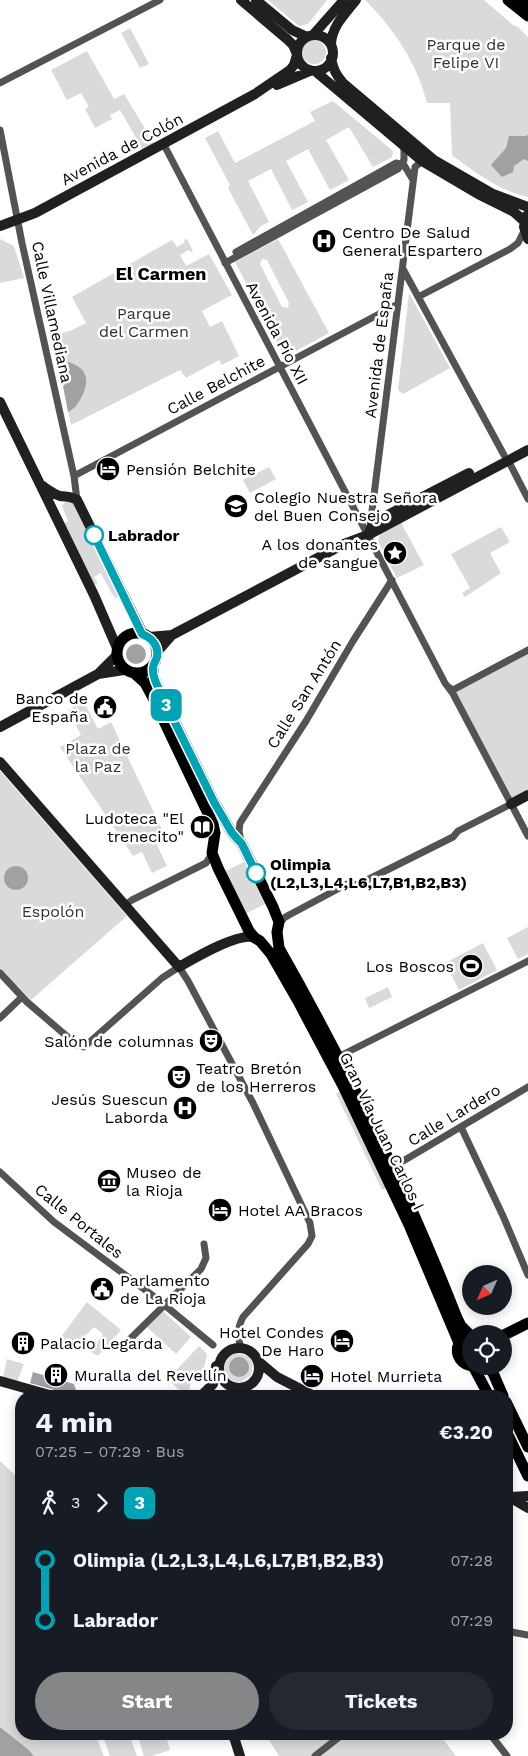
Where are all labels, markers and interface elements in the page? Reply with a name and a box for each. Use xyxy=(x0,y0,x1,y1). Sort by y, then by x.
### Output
park label: Parque de Felipe VI xyxy=(427,35,505,72)
street label: Avenida de Colón xyxy=(58,109,186,189)
place label: Centro De Salud General Espartero xyxy=(342,223,483,260)
hospital icon: Centro De Salud General Espartero xyxy=(311,228,337,254)
street label: Calle Villamediana xyxy=(28,239,76,385)
district label: El Carmen xyxy=(115,263,207,284)
street label: Avenida de España xyxy=(361,271,397,419)
street label: Avenida Pío XII xyxy=(242,278,312,388)
park label: Parque del Carmen xyxy=(99,304,189,341)
street label: Calle Belchite xyxy=(164,351,268,419)
hotel icon: Pensión Belchite xyxy=(95,456,121,482)
place label: Pensión Belchite xyxy=(126,460,256,479)
place label: Colegio Nuestra Señora del Buen Consejo xyxy=(254,488,437,525)
school or university icon: Colegio Nuestra Señora del Buen Consejo xyxy=(223,493,249,519)
marker: Labrador xyxy=(84,525,104,545)
place label: Labrador xyxy=(108,526,180,545)
place label: A los donantes de sangue xyxy=(261,535,378,572)
place icon: A los donantes de sangue xyxy=(382,540,408,566)
street label: Calle San Antón xyxy=(263,636,345,752)
place label: Banco de España xyxy=(15,689,88,726)
line badge: 3 xyxy=(150,689,182,721)
public building icon: Banco de España xyxy=(92,694,118,720)
text: 3 xyxy=(161,694,171,715)
park label: Plaza de la Paz xyxy=(65,739,131,776)
place label: Ludoteca "El trenecito" xyxy=(85,809,184,846)
library icon: Ludoteca "El trenecito" xyxy=(189,814,215,840)
place label: Olimpia (L2,L3,L4,L6,L7,B1,B2,B3) xyxy=(270,855,467,892)
marker: Olimpia (L2,L3,L4,L6,L7,B1,B2,B3) xyxy=(246,863,266,883)
park label: Espolón xyxy=(22,902,84,921)
sports icon: Los Boscos xyxy=(458,953,484,979)
place label: Los Boscos xyxy=(366,957,454,976)
theatre icon: Salón de columnas xyxy=(198,1028,224,1054)
place label: Salón de columnas xyxy=(44,1032,194,1051)
street label: Gran Vía Juan Carlos I xyxy=(336,1049,428,1213)
place label: Teatro Bretón de los Herreros xyxy=(196,1059,316,1096)
theatre icon: Teatro Bretón de los Herreros xyxy=(166,1064,192,1090)
street label: Calle Lardero xyxy=(404,1080,504,1150)
place label: Jesús Suescun Laborda xyxy=(51,1090,168,1127)
hospital icon: Jesús Suescun Laborda xyxy=(172,1095,198,1121)
place label: Museo de la Rioja xyxy=(126,1163,201,1200)
museum icon: Museo de la Rioja xyxy=(96,1168,122,1194)
street label: Calle Portales xyxy=(31,1180,127,1262)
hotel icon: Hotel AA Bracos xyxy=(207,1197,233,1223)
place label: Hotel AA Bracos xyxy=(238,1201,363,1220)
north arrow xyxy=(462,1265,512,1315)
map controls xyxy=(462,1265,512,1375)
place label: Parlamento de La Rioja xyxy=(120,1271,210,1308)
public building icon: Parlamento de La Rioja xyxy=(89,1276,115,1302)
place label: Hotel Condes De Haro xyxy=(219,1323,324,1360)
button: locate xyxy=(462,1325,512,1375)
hotel icon: Hotel Condes De Haro xyxy=(329,1328,355,1354)
building icon: Palacio Legarda xyxy=(10,1330,36,1356)
place label: Palacio Legarda xyxy=(40,1334,163,1353)
building icon: Muralla del Revellín xyxy=(43,1362,69,1388)
hotel icon: Hotel Murrieta xyxy=(299,1363,325,1389)
place label: Muralla del Revellín xyxy=(74,1366,227,1385)
place label: Hotel Murrieta xyxy=(330,1367,442,1386)
text: 4 min xyxy=(35,1406,113,1439)
text: €3.20 xyxy=(439,1421,493,1444)
text: 07:25 – 07:29 · Bus xyxy=(35,1442,184,1461)
icon: walk xyxy=(35,1489,63,1517)
icon: forward xyxy=(88,1489,116,1517)
text: 3 xyxy=(134,1492,145,1513)
text: 3 xyxy=(71,1493,80,1512)
text: Olimpia (L2,L3,L4,L6,L7,B1,B2,B3) xyxy=(73,1549,384,1572)
text: 07:28 xyxy=(450,1551,493,1570)
text: Labrador xyxy=(73,1609,158,1632)
text: 07:29 xyxy=(450,1611,493,1630)
button: Start xyxy=(35,1672,259,1730)
button: Tickets xyxy=(269,1672,493,1730)

